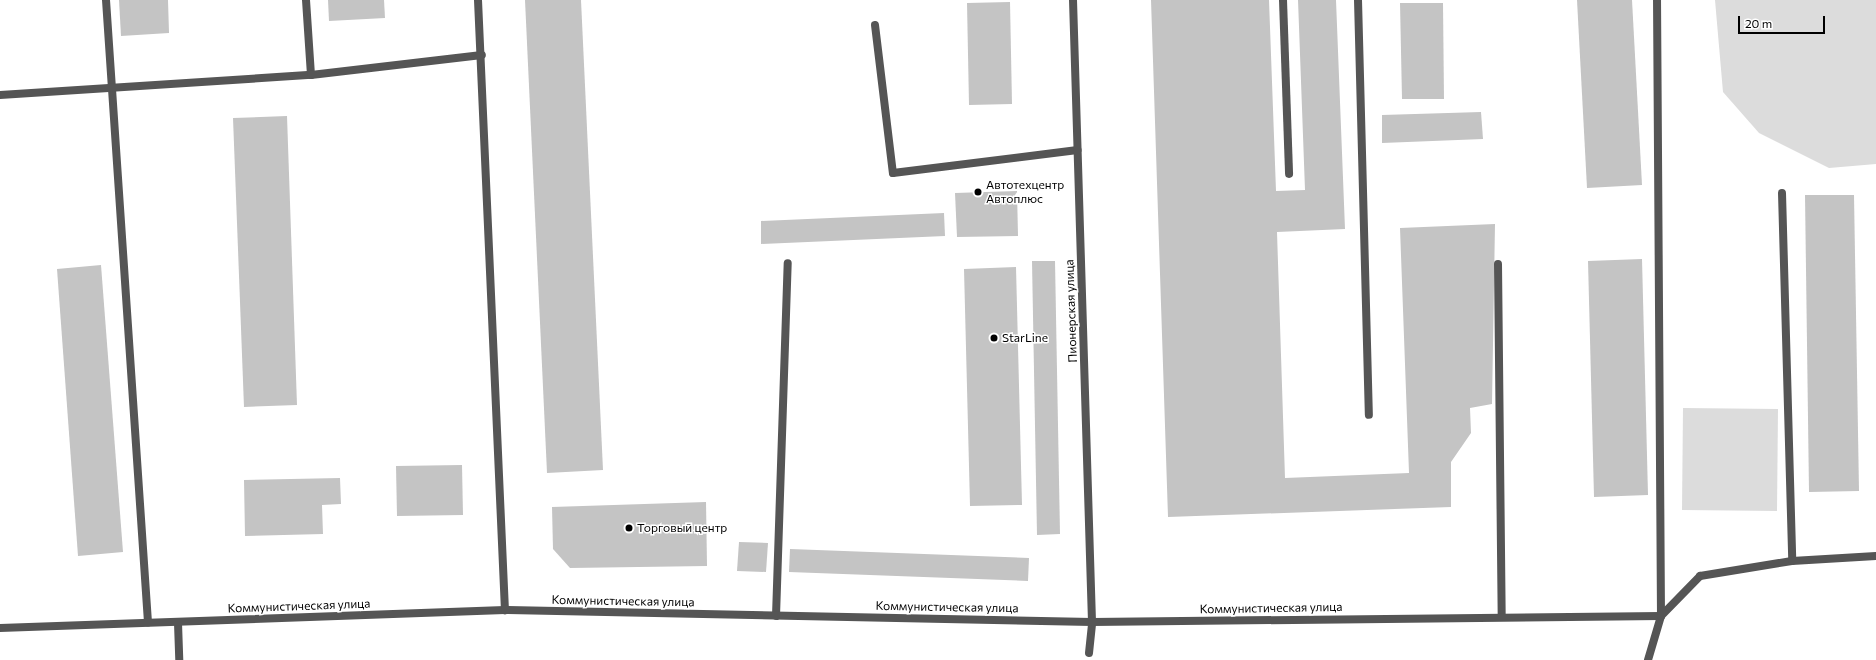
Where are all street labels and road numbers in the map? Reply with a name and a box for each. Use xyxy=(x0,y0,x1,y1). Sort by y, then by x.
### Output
street label: Пионерская улица xyxy=(1062,259,1080,363)
street label: Коммунистическая улица xyxy=(551,593,695,609)
street label: Коммунистическая улица xyxy=(227,596,371,616)
street label: Коммунистическая улица xyxy=(875,599,1019,615)
street label: Коммунистическая улица xyxy=(1199,600,1343,616)

